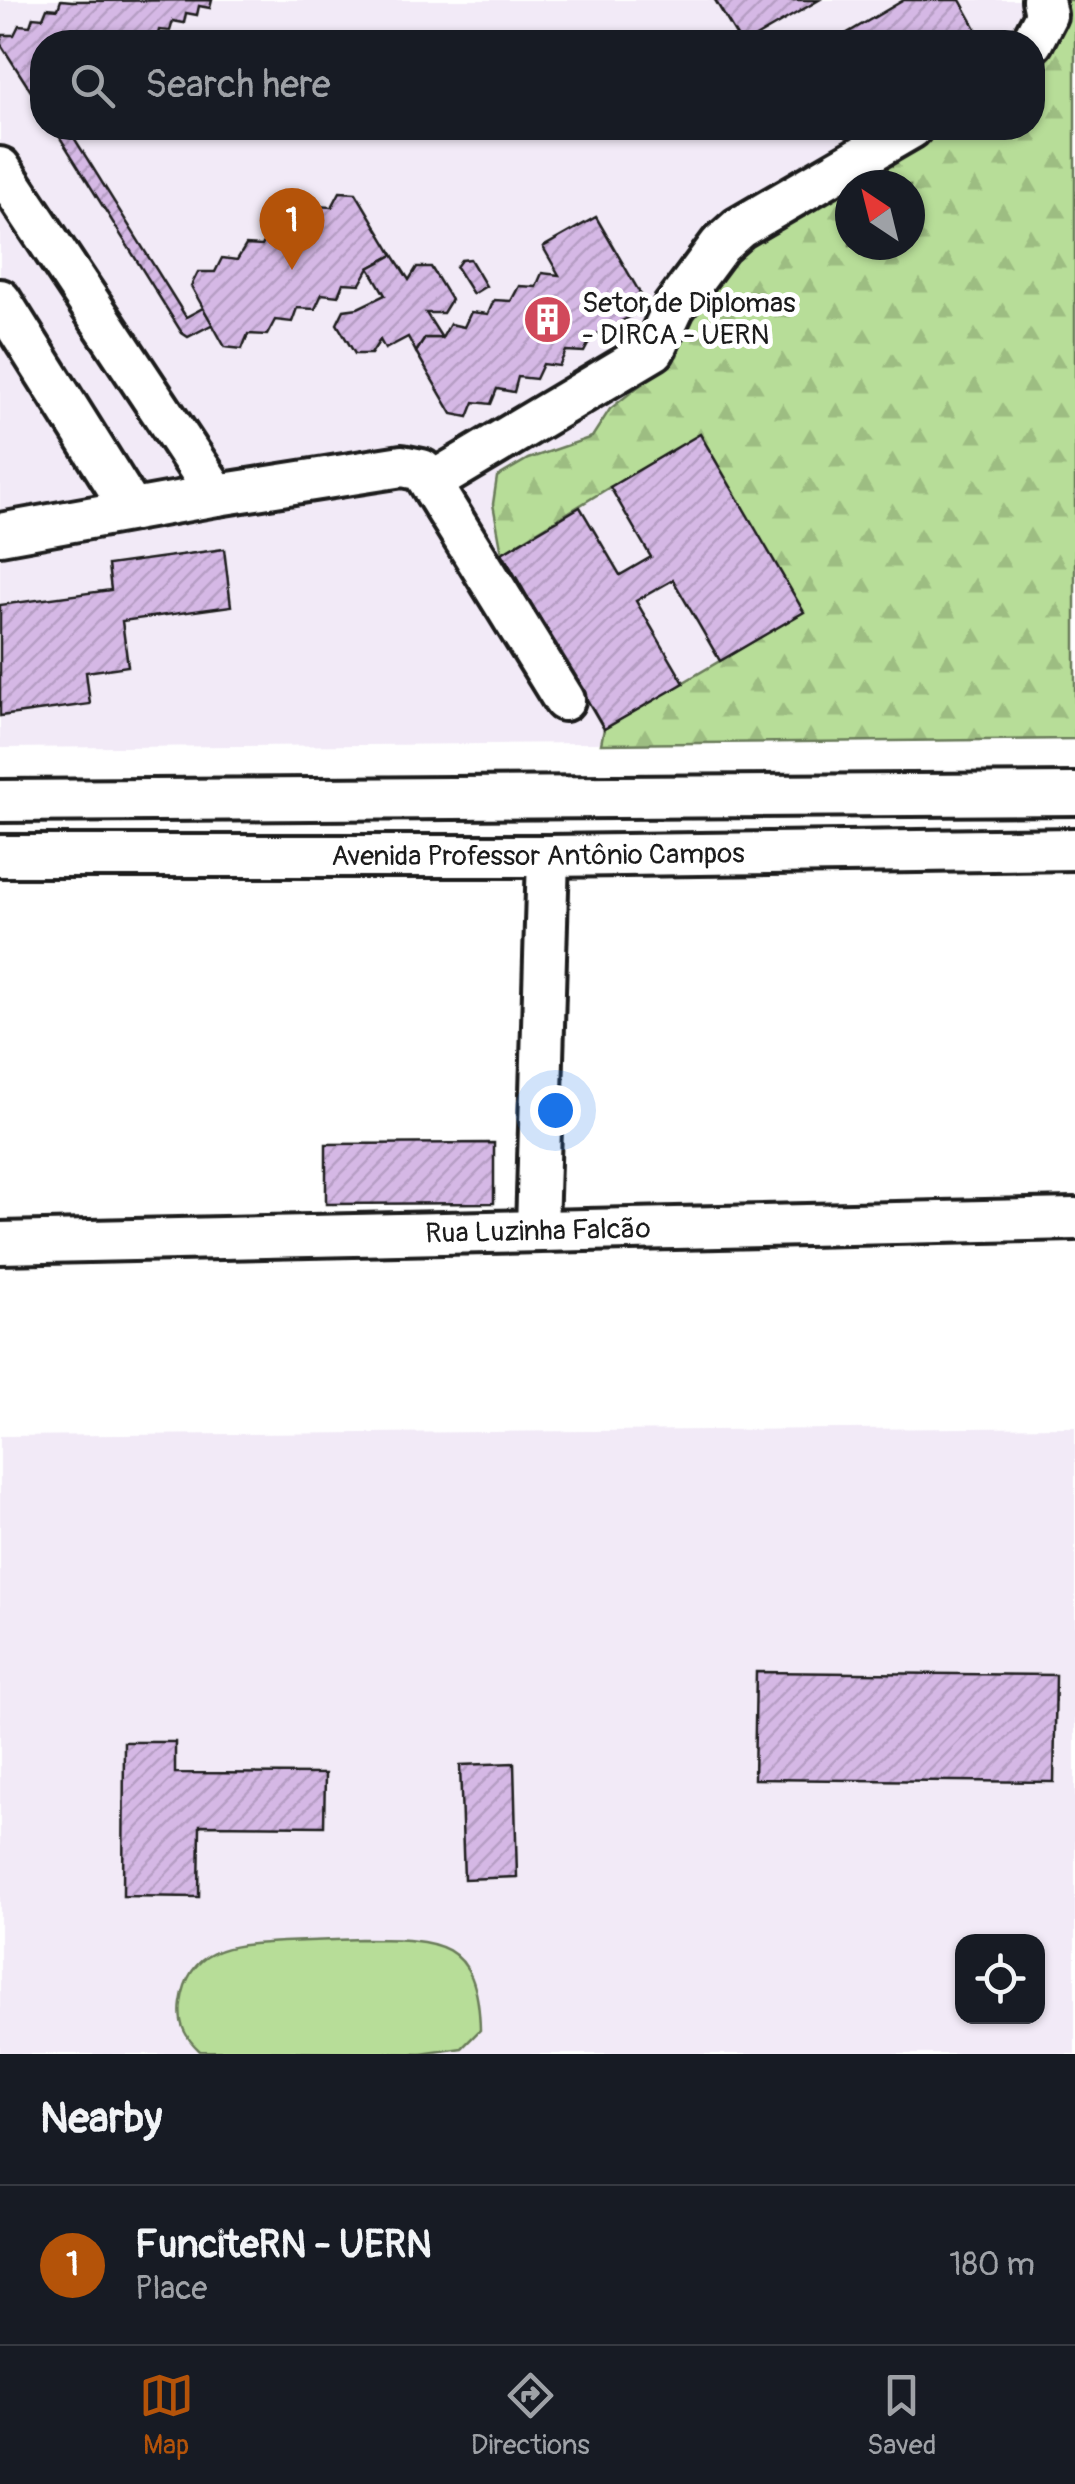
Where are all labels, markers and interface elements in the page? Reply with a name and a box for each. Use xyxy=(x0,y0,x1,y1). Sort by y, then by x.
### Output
search box xyxy=(30,30,1045,140)
icon: search xyxy=(65,58,120,113)
text: Search here xyxy=(145,61,331,109)
north arrow xyxy=(835,170,925,260)
pin: 1 xyxy=(260,188,324,270)
place label: Setor de Diplomas - DIRCA - UERN xyxy=(582,286,796,353)
building icon: Setor de Diplomas - DIRCA - UERN xyxy=(521,293,573,345)
street label: Avenida Professor Antônio Campos xyxy=(331,836,745,874)
your location xyxy=(530,1085,581,1136)
street label: Rua Luzinha Falcão xyxy=(425,1211,651,1251)
map controls xyxy=(955,1934,1045,2024)
button: locate xyxy=(955,1934,1045,2024)
text: Nearby xyxy=(40,2093,162,2145)
text: FunciteRN - UERN xyxy=(135,2221,432,2269)
text: 1 xyxy=(66,2245,79,2285)
text: 180 m xyxy=(949,2245,1035,2285)
text: Place xyxy=(135,2269,207,2309)
tab: Map xyxy=(139,2368,194,2463)
tab: Directions xyxy=(471,2368,590,2463)
tab: Saved xyxy=(867,2368,936,2463)

